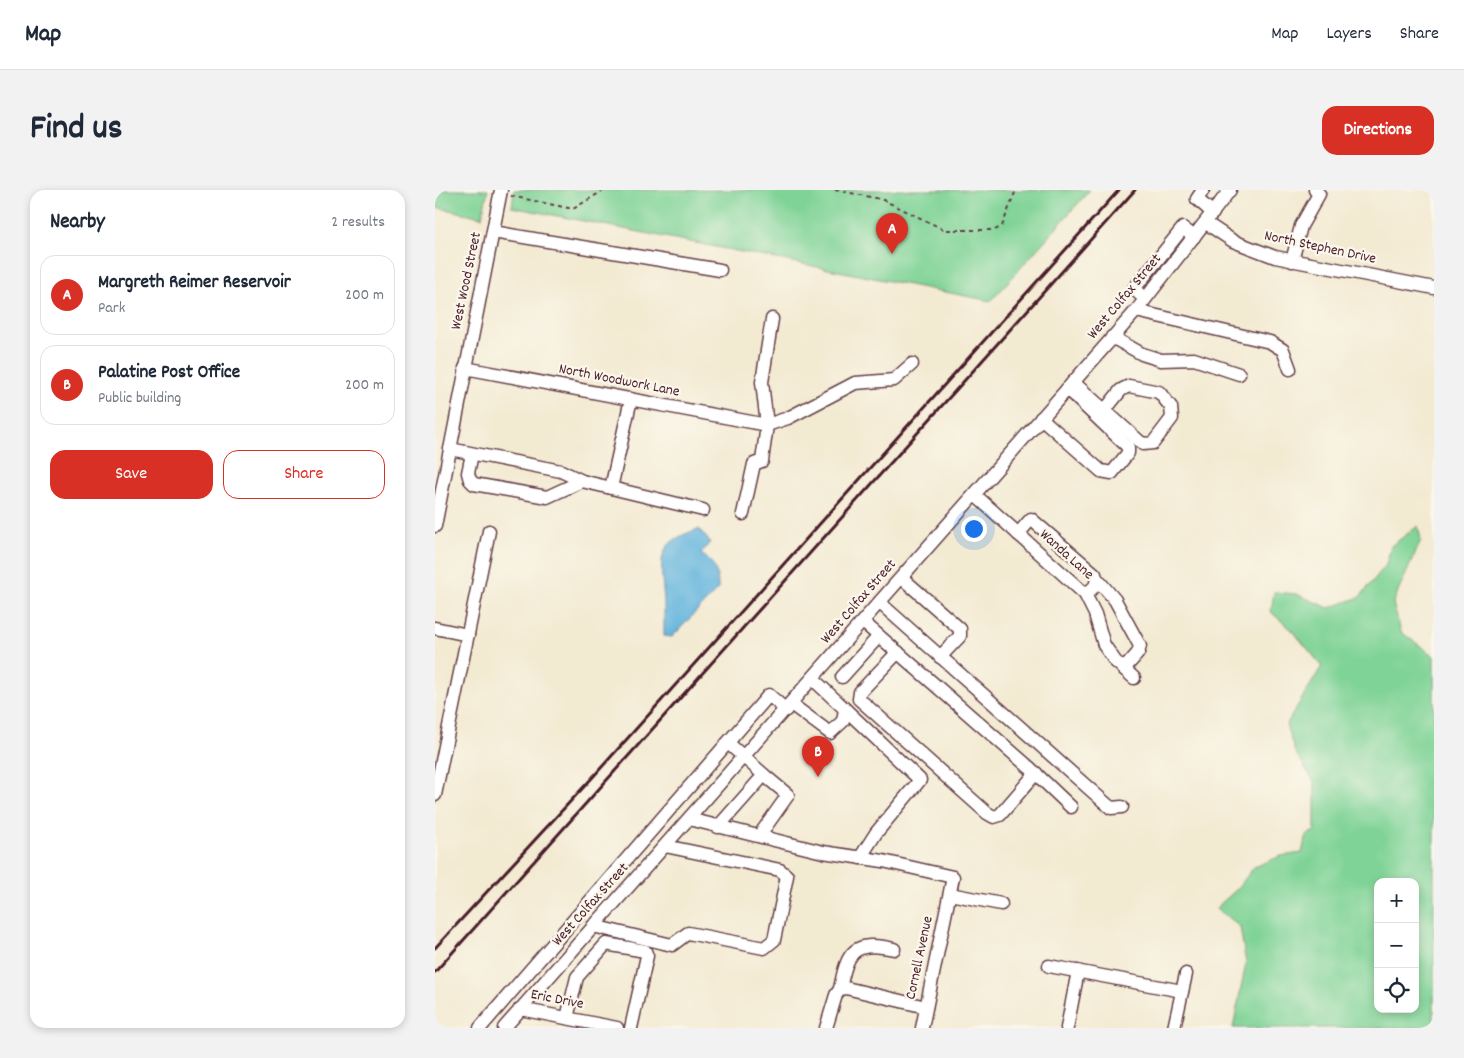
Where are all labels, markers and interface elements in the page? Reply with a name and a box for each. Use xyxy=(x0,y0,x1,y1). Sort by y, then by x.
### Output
text: Map xyxy=(25,18,61,52)
text: Map xyxy=(1271,22,1298,47)
text: Layers xyxy=(1326,22,1372,47)
text: Share xyxy=(1400,22,1439,47)
text: Find us xyxy=(30,105,122,155)
button: Directions xyxy=(1322,106,1434,155)
text: Nearby xyxy=(50,208,105,238)
text: 2 results xyxy=(331,211,385,234)
pin: A xyxy=(876,213,908,254)
street label: North Stephen Drive xyxy=(1262,225,1378,271)
street label: West Wood Street xyxy=(446,230,488,332)
street label: West Colfax Street xyxy=(1083,249,1168,345)
text: Margreth Reimer Reservoir xyxy=(98,270,291,297)
text: A xyxy=(63,284,71,307)
text: 200 m xyxy=(345,284,384,307)
text: Park xyxy=(98,297,125,320)
street label: North Woodwork Lane xyxy=(557,358,682,404)
text: Palatine Post Office xyxy=(98,360,240,387)
text: B xyxy=(63,374,71,397)
text: 200 m xyxy=(345,374,384,397)
text: Public building xyxy=(98,387,181,410)
button: Save xyxy=(50,450,213,499)
button: Share xyxy=(223,450,385,499)
your location xyxy=(961,516,987,542)
street label: Wanda Lane xyxy=(1034,524,1098,586)
street label: West Colfax Street xyxy=(816,554,902,649)
pin: B xyxy=(802,736,834,777)
street label: West Colfax Street xyxy=(547,858,635,952)
map controls xyxy=(1374,878,1419,1013)
button: + xyxy=(1374,878,1419,923)
street label: Cornell Avenue xyxy=(900,914,940,1002)
button: − xyxy=(1374,923,1419,968)
button: locate xyxy=(1374,968,1419,1013)
street label: Eric Drive xyxy=(529,984,586,1016)

